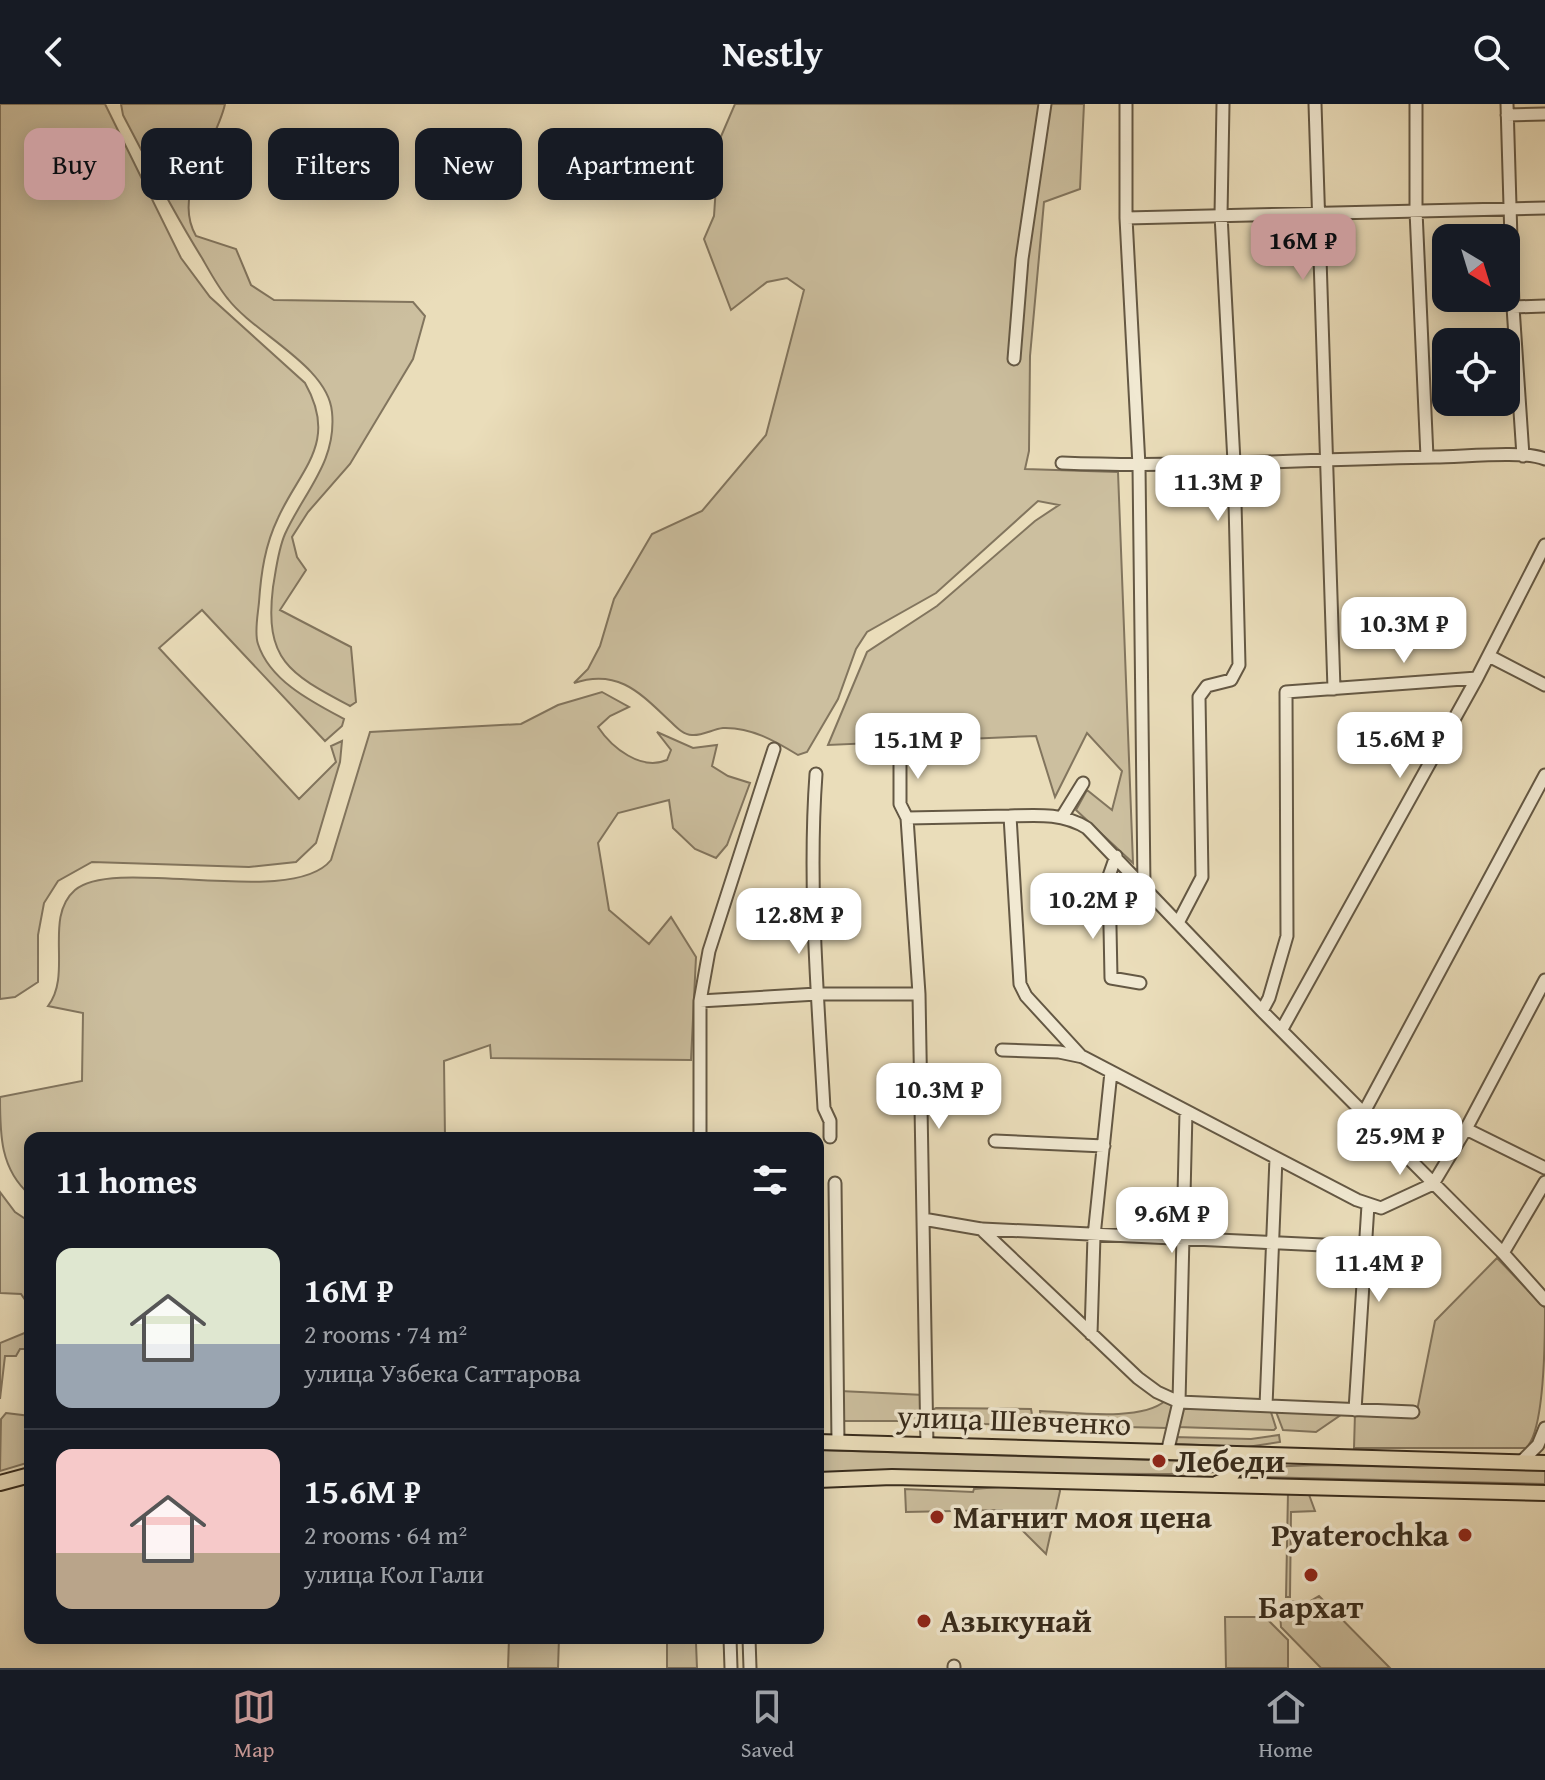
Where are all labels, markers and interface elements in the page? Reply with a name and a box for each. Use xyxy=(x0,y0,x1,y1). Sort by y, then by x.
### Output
text: Nestly xyxy=(722,26,823,79)
icon: back xyxy=(32,30,76,74)
icon: search xyxy=(1469,30,1513,74)
chip: Buy xyxy=(24,128,125,200)
chip: Rent xyxy=(141,128,252,200)
chip: Filters xyxy=(268,128,399,200)
chip: New xyxy=(415,128,522,200)
chip: Apartment xyxy=(538,128,723,200)
pin: 16M ₽ xyxy=(1247,214,1359,282)
text: 16M ₽ xyxy=(1269,220,1337,259)
north arrow xyxy=(1432,224,1520,312)
map controls xyxy=(1432,224,1520,416)
button: locate xyxy=(1432,328,1520,416)
pin: 11.3M ₽ xyxy=(1144,455,1292,523)
text: 11.3M ₽ xyxy=(1173,461,1263,500)
pin: 10.3M ₽ xyxy=(1330,597,1478,665)
text: 10.3M ₽ xyxy=(1359,603,1449,642)
pin: 15.6M ₽ xyxy=(1326,712,1474,780)
pin: 15.1M ₽ xyxy=(844,713,992,781)
text: 15.6M ₽ xyxy=(1355,718,1445,757)
text: 15.1M ₽ xyxy=(873,719,963,758)
pin: 10.2M ₽ xyxy=(1019,873,1167,941)
text: 10.2M ₽ xyxy=(1048,879,1138,918)
pin: 12.8M ₽ xyxy=(725,888,873,956)
text: 12.8M ₽ xyxy=(754,894,844,933)
pin: 10.3M ₽ xyxy=(865,1063,1013,1131)
text: 10.3M ₽ xyxy=(894,1069,984,1108)
pin: 25.9M ₽ xyxy=(1326,1109,1474,1177)
text: 25.9M ₽ xyxy=(1355,1115,1445,1154)
text: 11 homes xyxy=(56,1156,197,1205)
icon: filters xyxy=(748,1158,792,1202)
pin: 9.6M ₽ xyxy=(1107,1187,1237,1255)
text: 9.6M ₽ xyxy=(1134,1193,1210,1232)
pin: 11.4M ₽ xyxy=(1305,1236,1453,1304)
text: 11.4M ₽ xyxy=(1334,1242,1424,1281)
text: 16M ₽ xyxy=(304,1265,394,1314)
icon: home xyxy=(120,1280,216,1376)
text: 2 rooms · 74 m² xyxy=(304,1314,467,1353)
text: улица Узбека Саттарова xyxy=(304,1353,581,1392)
street label: улица Шевченко xyxy=(895,1392,1132,1447)
place label: Лебеди xyxy=(1175,1437,1285,1484)
marker: Лебеди xyxy=(1150,1452,1168,1470)
text: 15.6M ₽ xyxy=(304,1466,421,1515)
icon: home xyxy=(120,1481,216,1577)
place label: Магнит моя цена xyxy=(953,1493,1212,1540)
marker: Магнит моя цена xyxy=(928,1508,946,1526)
place label: Pyaterochka xyxy=(1271,1511,1450,1558)
text: 2 rooms · 64 m² xyxy=(304,1515,467,1554)
marker: Pyaterochka xyxy=(1456,1526,1474,1544)
text: улица Кол Гали xyxy=(304,1554,484,1593)
marker: Бархат xyxy=(1302,1566,1320,1584)
place label: Бархат xyxy=(1259,1583,1364,1630)
place label: Азыкунай xyxy=(940,1597,1092,1644)
marker: Азыкунай xyxy=(915,1612,933,1630)
tab: Map xyxy=(232,1685,276,1765)
tab: Saved xyxy=(741,1685,794,1765)
tab: Home xyxy=(1259,1685,1313,1765)

